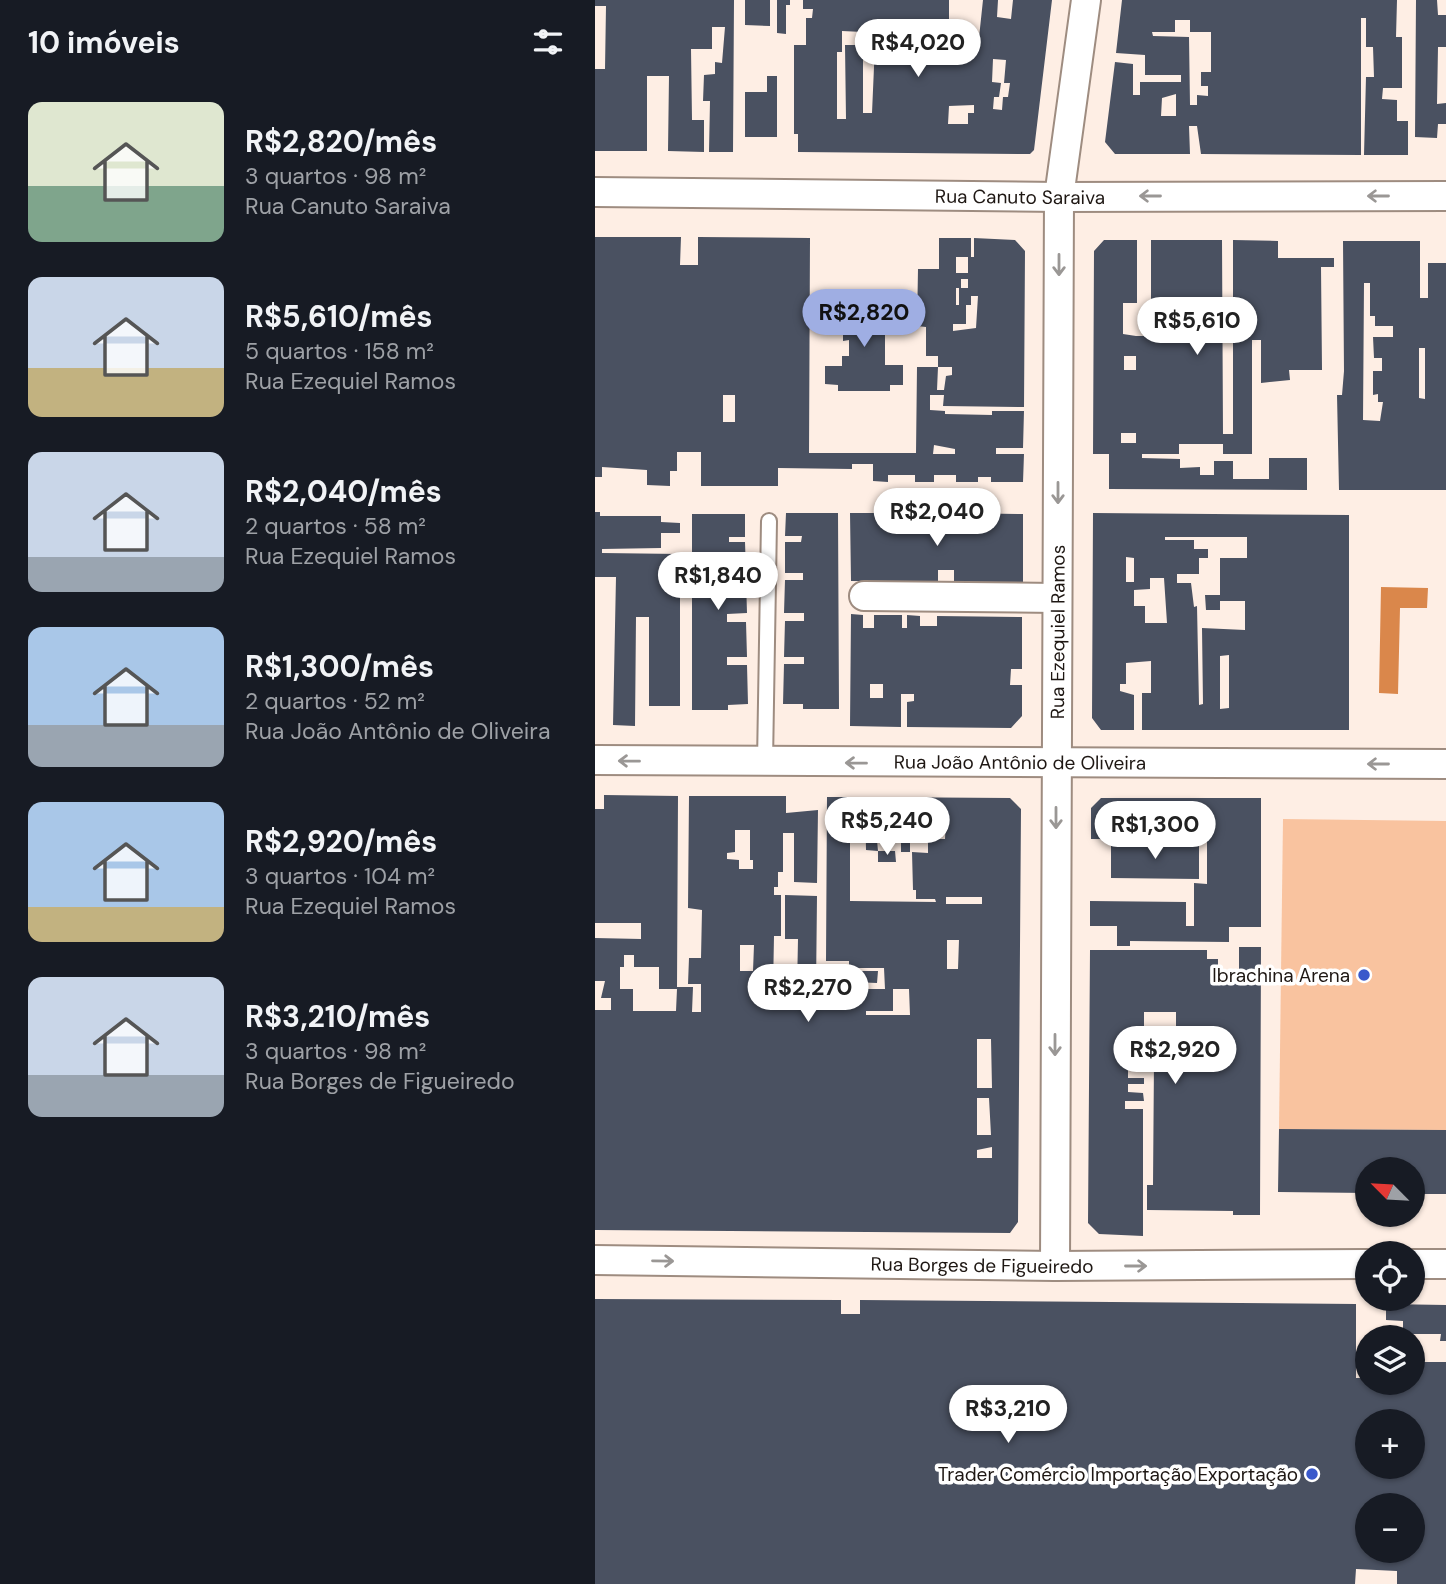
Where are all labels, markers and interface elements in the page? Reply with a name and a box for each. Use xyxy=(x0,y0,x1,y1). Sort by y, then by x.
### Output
pin: R$4,020 xyxy=(853,20,983,79)
text: 10 imóveis xyxy=(28,23,180,62)
icon: filters xyxy=(529,23,567,61)
text: R$4,020 xyxy=(871,27,965,57)
text: R$2,820/mês xyxy=(245,122,437,161)
icon: home xyxy=(84,130,168,214)
text: 3 quartos · 98 m² xyxy=(245,161,426,191)
street label: Rua Canuto Saraiva xyxy=(935,184,1105,210)
one-way arrow xyxy=(1139,189,1162,203)
one-way arrow xyxy=(1367,189,1390,203)
text: Rua Canuto Saraiva xyxy=(245,191,451,221)
one-way arrow xyxy=(1053,253,1066,276)
pin: R$2,820 xyxy=(799,290,929,349)
text: R$5,610/mês xyxy=(245,297,432,336)
text: R$2,820 xyxy=(818,297,910,327)
pin: R$5,610 xyxy=(1132,298,1262,357)
icon: home xyxy=(84,305,168,389)
text: R$5,610 xyxy=(1153,305,1241,335)
text: 5 quartos · 158 m² xyxy=(245,336,434,366)
text: Rua Ezequiel Ramos xyxy=(245,366,456,396)
text: R$2,040/mês xyxy=(245,472,442,511)
icon: home xyxy=(84,480,168,564)
one-way arrow xyxy=(1051,481,1065,504)
pin: R$2,040 xyxy=(872,489,1002,548)
text: R$2,040 xyxy=(890,496,984,526)
text: 2 quartos · 58 m² xyxy=(245,511,426,541)
text: Rua Ezequiel Ramos xyxy=(245,541,456,571)
street label: Rua Ezequiel Ramos xyxy=(1045,545,1071,719)
pin: R$1,840 xyxy=(653,552,783,612)
text: R$1,840 xyxy=(674,560,762,590)
text: R$1,300/mês xyxy=(245,647,434,686)
icon: home xyxy=(84,655,168,739)
text: 2 quartos · 52 m² xyxy=(245,686,425,716)
text: Rua João Antônio de Oliveira xyxy=(245,716,550,746)
street label: Rua João Antônio de Oliveira xyxy=(894,749,1146,776)
one-way arrow xyxy=(618,754,641,768)
one-way arrow xyxy=(845,756,868,770)
one-way arrow xyxy=(1367,757,1390,771)
pin: R$5,240 xyxy=(822,798,952,857)
pin: R$1,300 xyxy=(1090,802,1220,861)
text: R$5,240 xyxy=(841,805,933,835)
one-way arrow xyxy=(1049,806,1063,829)
text: R$1,300 xyxy=(1111,809,1199,839)
text: R$2,920/mês xyxy=(245,822,437,861)
icon: home xyxy=(84,830,168,914)
text: 3 quartos · 104 m² xyxy=(245,861,435,891)
text: Rua Ezequiel Ramos xyxy=(245,891,456,921)
place label: Ibrachina Arena xyxy=(1212,963,1350,988)
pin: R$2,270 xyxy=(743,964,873,1024)
marker: Ibrachina Arena xyxy=(1356,967,1372,983)
text: R$2,270 xyxy=(764,972,852,1002)
text: R$3,210/mês xyxy=(245,997,430,1036)
icon: home xyxy=(84,1005,168,1089)
pin: R$2,920 xyxy=(1110,1026,1240,1086)
one-way arrow xyxy=(1048,1034,1062,1057)
text: R$2,920 xyxy=(1129,1034,1221,1064)
text: 3 quartos · 98 m² xyxy=(245,1036,426,1066)
text: Rua Borges de Figueiredo xyxy=(245,1066,515,1096)
north arrow xyxy=(1355,1157,1425,1227)
map controls xyxy=(1355,1157,1425,1563)
button: locate xyxy=(1355,1241,1425,1311)
street label: Rua Borges de Figueiredo xyxy=(870,1252,1093,1279)
one-way arrow xyxy=(651,1254,674,1268)
one-way arrow xyxy=(1124,1259,1147,1273)
button: layers xyxy=(1355,1325,1425,1395)
pin: R$3,210 xyxy=(943,1386,1073,1445)
text: R$3,210 xyxy=(965,1393,1051,1423)
button: + xyxy=(1355,1409,1425,1479)
place label: Trader Comércio Importação Exportação xyxy=(938,1462,1298,1487)
marker: Trader Comércio Importação Exportação xyxy=(1304,1466,1320,1482)
button: − xyxy=(1355,1493,1425,1563)

